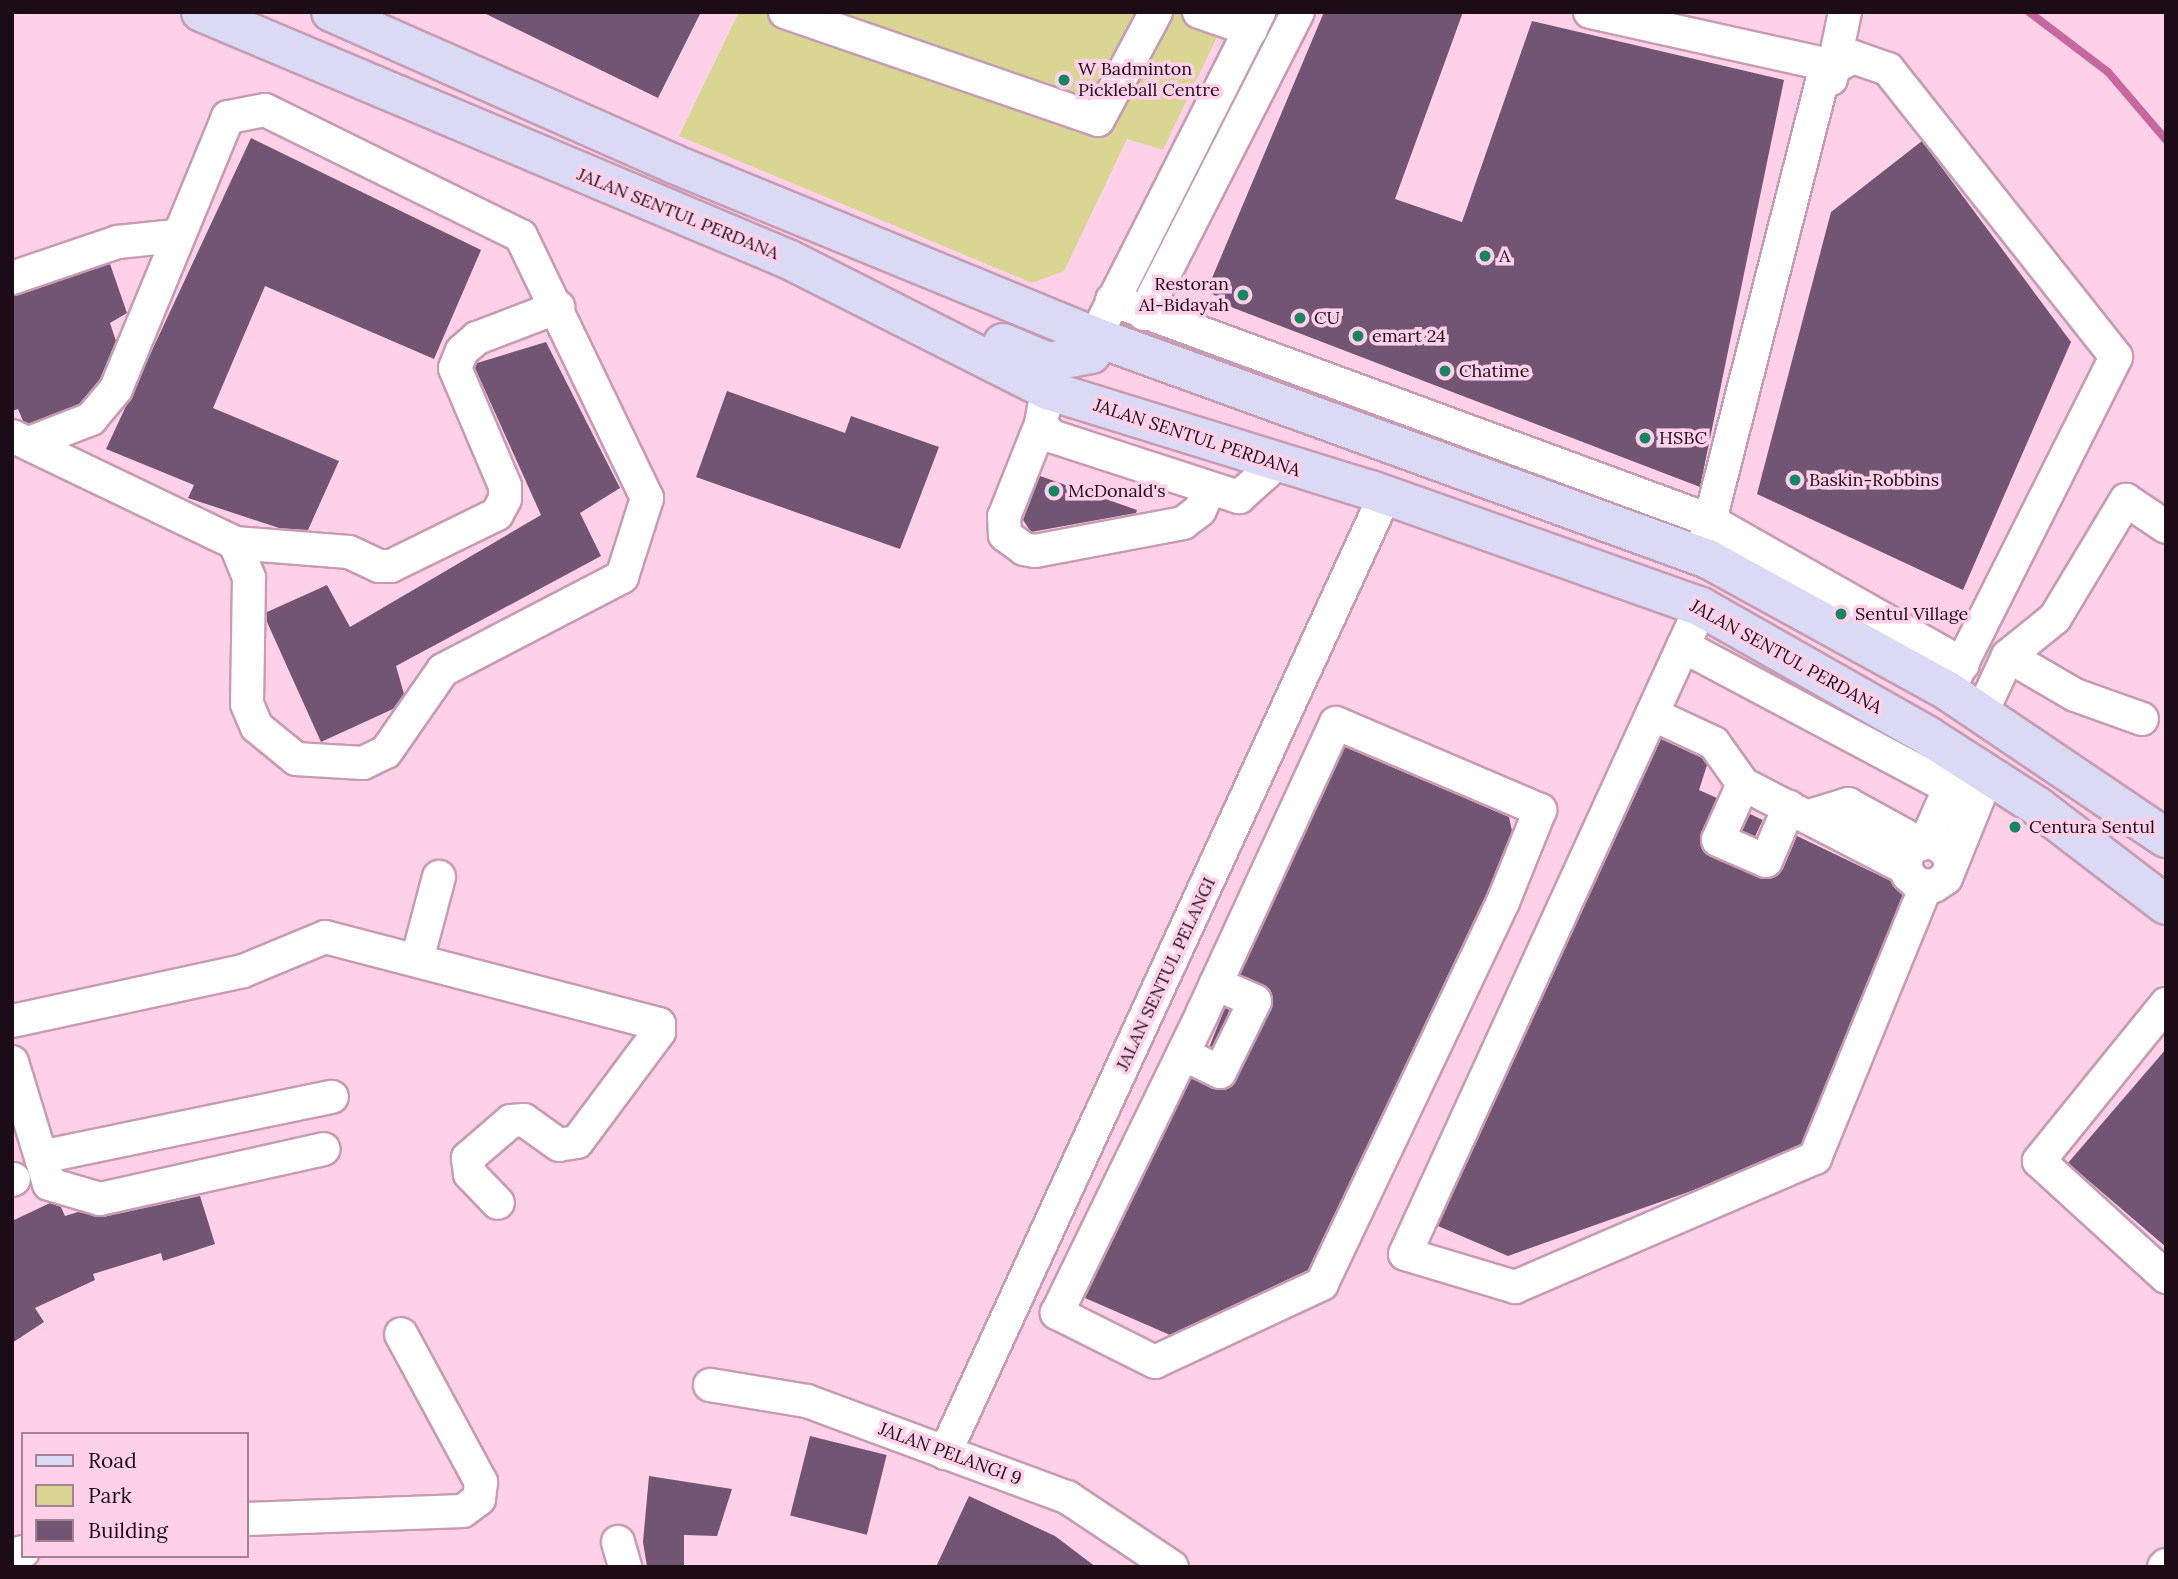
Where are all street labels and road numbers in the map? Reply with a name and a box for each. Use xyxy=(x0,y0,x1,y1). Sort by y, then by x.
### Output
street label: JALAN SENTUL PERDANA xyxy=(574,164,782,264)
street label: JALAN SENTUL PERDANA xyxy=(1091,394,1303,482)
street label: JALAN SENTUL PERDANA xyxy=(1686,595,1886,719)
street label: JALAN SENTUL PELANGI xyxy=(1112,874,1220,1074)
street label: JALAN PELANGI 9 xyxy=(876,1418,1024,1490)

